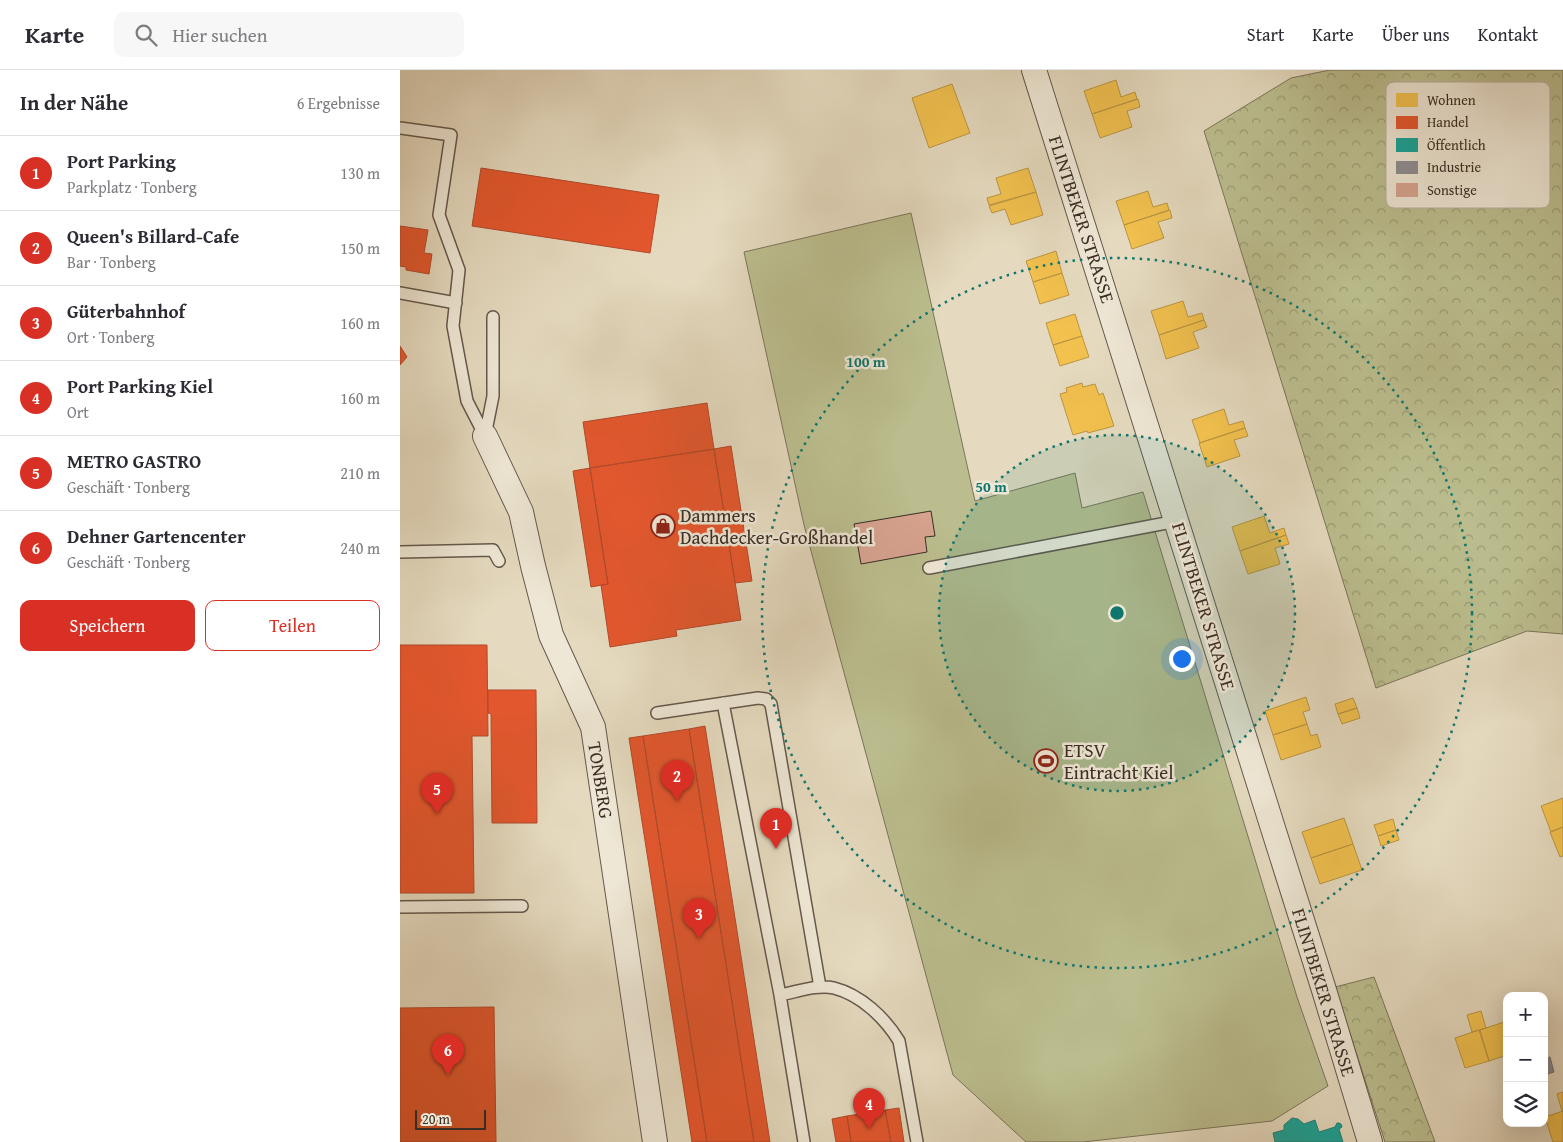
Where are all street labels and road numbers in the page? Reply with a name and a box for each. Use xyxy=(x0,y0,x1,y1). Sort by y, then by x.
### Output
street label: FLINTBEKER STRASSE xyxy=(1042,132,1122,307)
street label: FLINTBEKER STRASSE xyxy=(1165,519,1243,694)
street label: TONBERG xyxy=(581,740,621,820)
street label: FLINTBEKER STRASSE xyxy=(1285,905,1363,1080)

